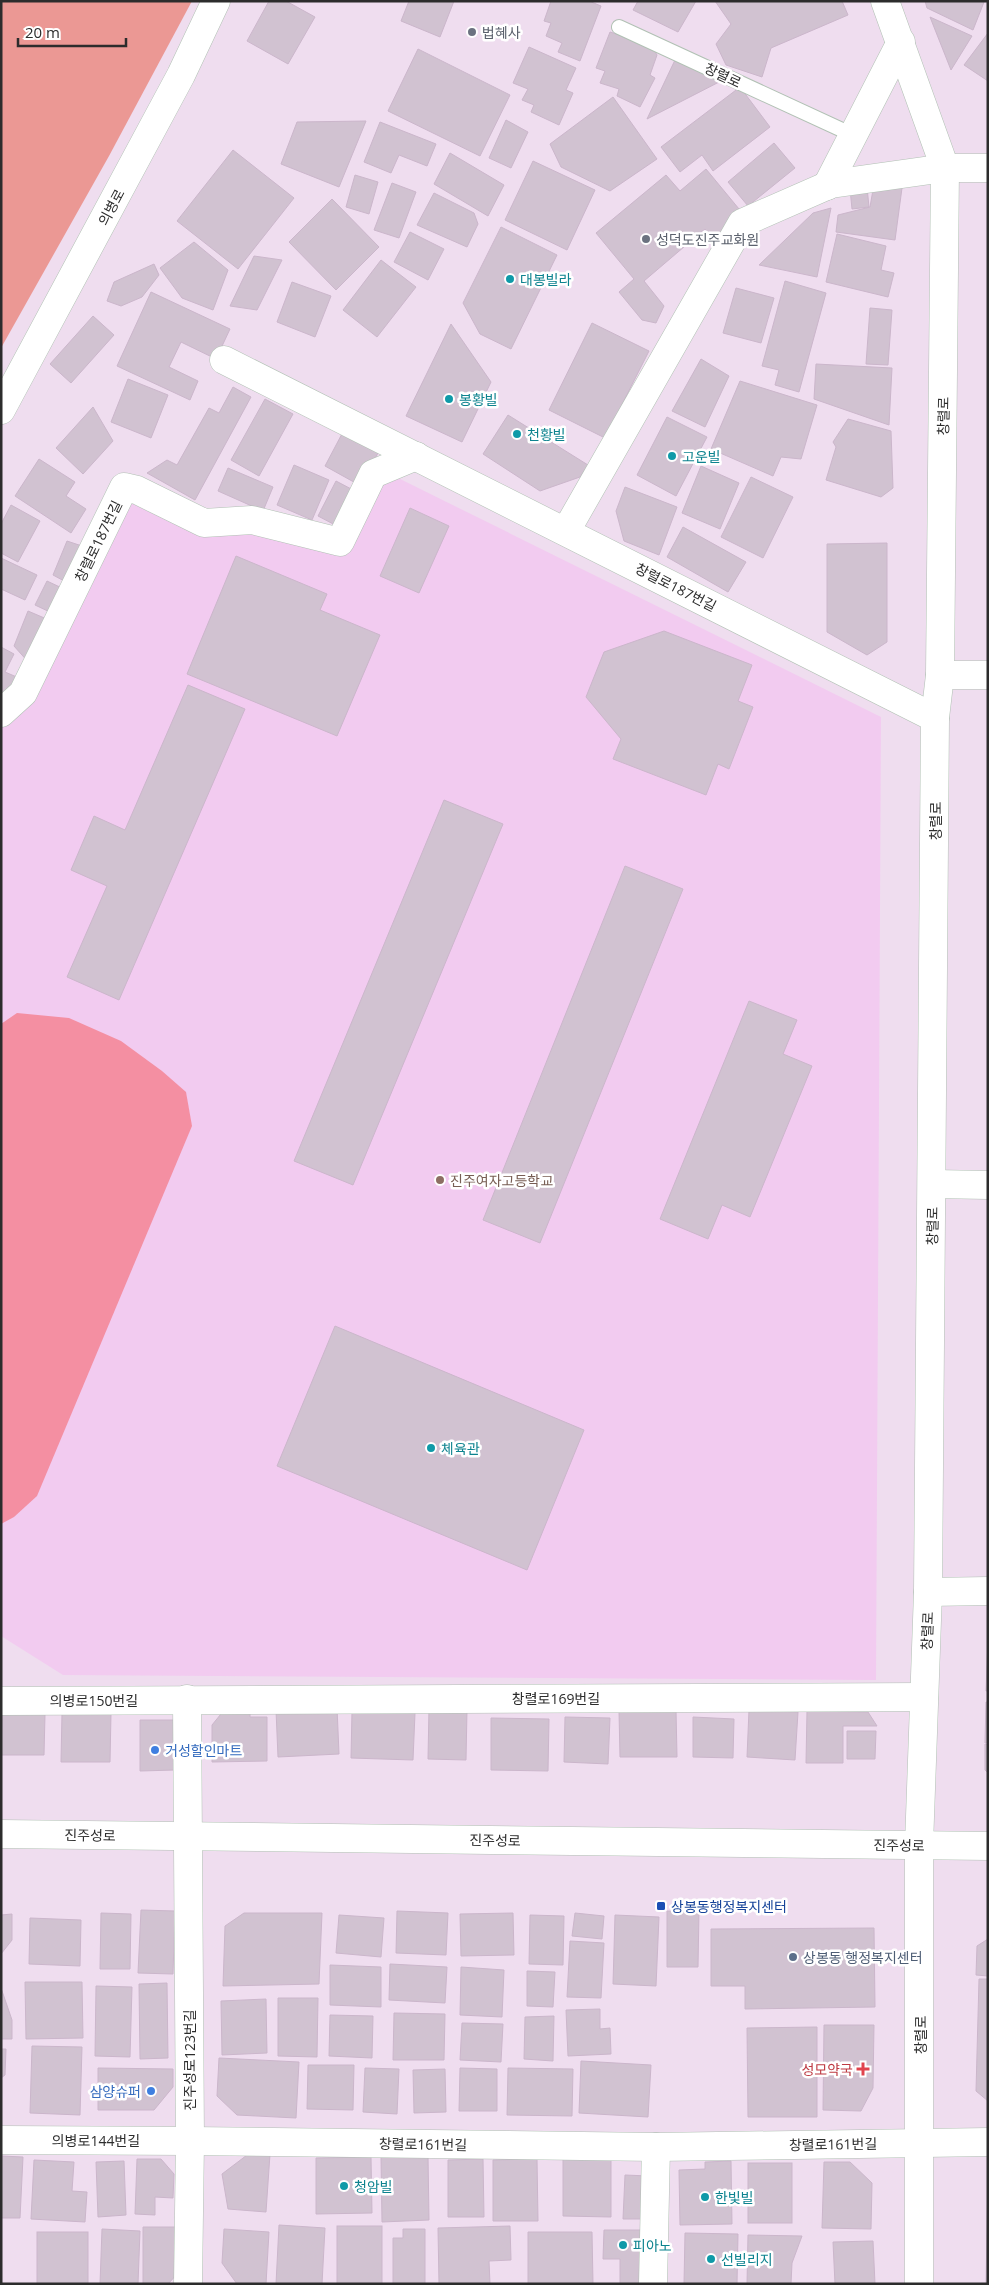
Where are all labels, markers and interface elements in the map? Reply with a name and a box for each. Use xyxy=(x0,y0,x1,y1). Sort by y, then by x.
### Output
scale bar xyxy=(18,15,125,47)
text: 20 m xyxy=(25,22,60,42)
place label: 법혜사 xyxy=(482,23,521,42)
marker: 법혜사 xyxy=(466,26,478,38)
street label: 창렬로 xyxy=(701,58,745,92)
street label: 의병로 xyxy=(94,185,129,229)
place label: 성덕도진주교화원 xyxy=(656,230,759,249)
marker: 성덕도진주교화원 xyxy=(640,233,652,245)
place label: 대봉빌라 xyxy=(520,270,572,289)
marker: 대봉빌라 xyxy=(504,273,516,285)
place label: 봉황빌 xyxy=(459,390,498,409)
marker: 봉황빌 xyxy=(443,393,455,405)
street label: 창렬로 xyxy=(933,396,953,435)
place label: 천황빌 xyxy=(527,425,566,444)
marker: 천황빌 xyxy=(511,428,523,440)
place label: 고운빌 xyxy=(682,447,721,466)
marker: 고운빌 xyxy=(666,450,678,462)
street label: 창렬로187번길 xyxy=(70,497,126,585)
street label: 창렬로187번길 xyxy=(632,558,720,616)
street label: 창렬로 xyxy=(926,802,945,840)
place label: 진주여자고등학교 xyxy=(450,1171,553,1190)
marker: 진주여자고등학교 xyxy=(434,1174,446,1186)
street label: 창렬로 xyxy=(922,1206,942,1245)
place label: 체육관 xyxy=(441,1439,480,1458)
marker: 체육관 xyxy=(425,1442,437,1454)
street label: 창렬로 xyxy=(917,1611,937,1651)
street label: 창렬로169번길 xyxy=(512,1689,600,1708)
street label: 의병로150번길 xyxy=(50,1691,138,1710)
place label: 거성할인마트 xyxy=(165,1741,242,1760)
marker: 거성할인마트 xyxy=(149,1744,161,1756)
street label: 진주성로 xyxy=(64,1825,116,1845)
street label: 진주성로 xyxy=(469,1830,521,1850)
street label: 진주성로 xyxy=(873,1835,925,1855)
place label: 상봉동행정복지센터 xyxy=(671,1897,787,1916)
marker: 상봉동행정복지센터 xyxy=(655,1900,667,1912)
place label: 상봉동 행정복지센터 xyxy=(803,1948,923,1967)
marker: 상봉동 행정복지센터 xyxy=(787,1951,799,1963)
street label: 진주성로123번길 xyxy=(180,2009,199,2111)
street label: 창렬로 xyxy=(911,2016,930,2054)
place label: 성모약국 xyxy=(801,2060,853,2079)
marker: 성모약국 xyxy=(857,2063,869,2075)
place label: 삼양슈퍼 xyxy=(89,2082,141,2101)
marker: 삼양슈퍼 xyxy=(145,2085,157,2097)
street label: 의병로144번길 xyxy=(52,2131,140,2150)
street label: 창렬로161번길 xyxy=(379,2134,467,2154)
street label: 창렬로161번길 xyxy=(789,2134,877,2154)
place label: 청암빌 xyxy=(354,2177,393,2196)
marker: 청암빌 xyxy=(338,2180,350,2192)
place label: 한빛빌 xyxy=(715,2188,754,2207)
marker: 한빛빌 xyxy=(699,2191,711,2203)
place label: 피아노 xyxy=(633,2236,672,2255)
marker: 피아노 xyxy=(617,2239,629,2251)
place label: 선빌리지 xyxy=(721,2250,773,2269)
marker: 선빌리지 xyxy=(705,2253,717,2265)

